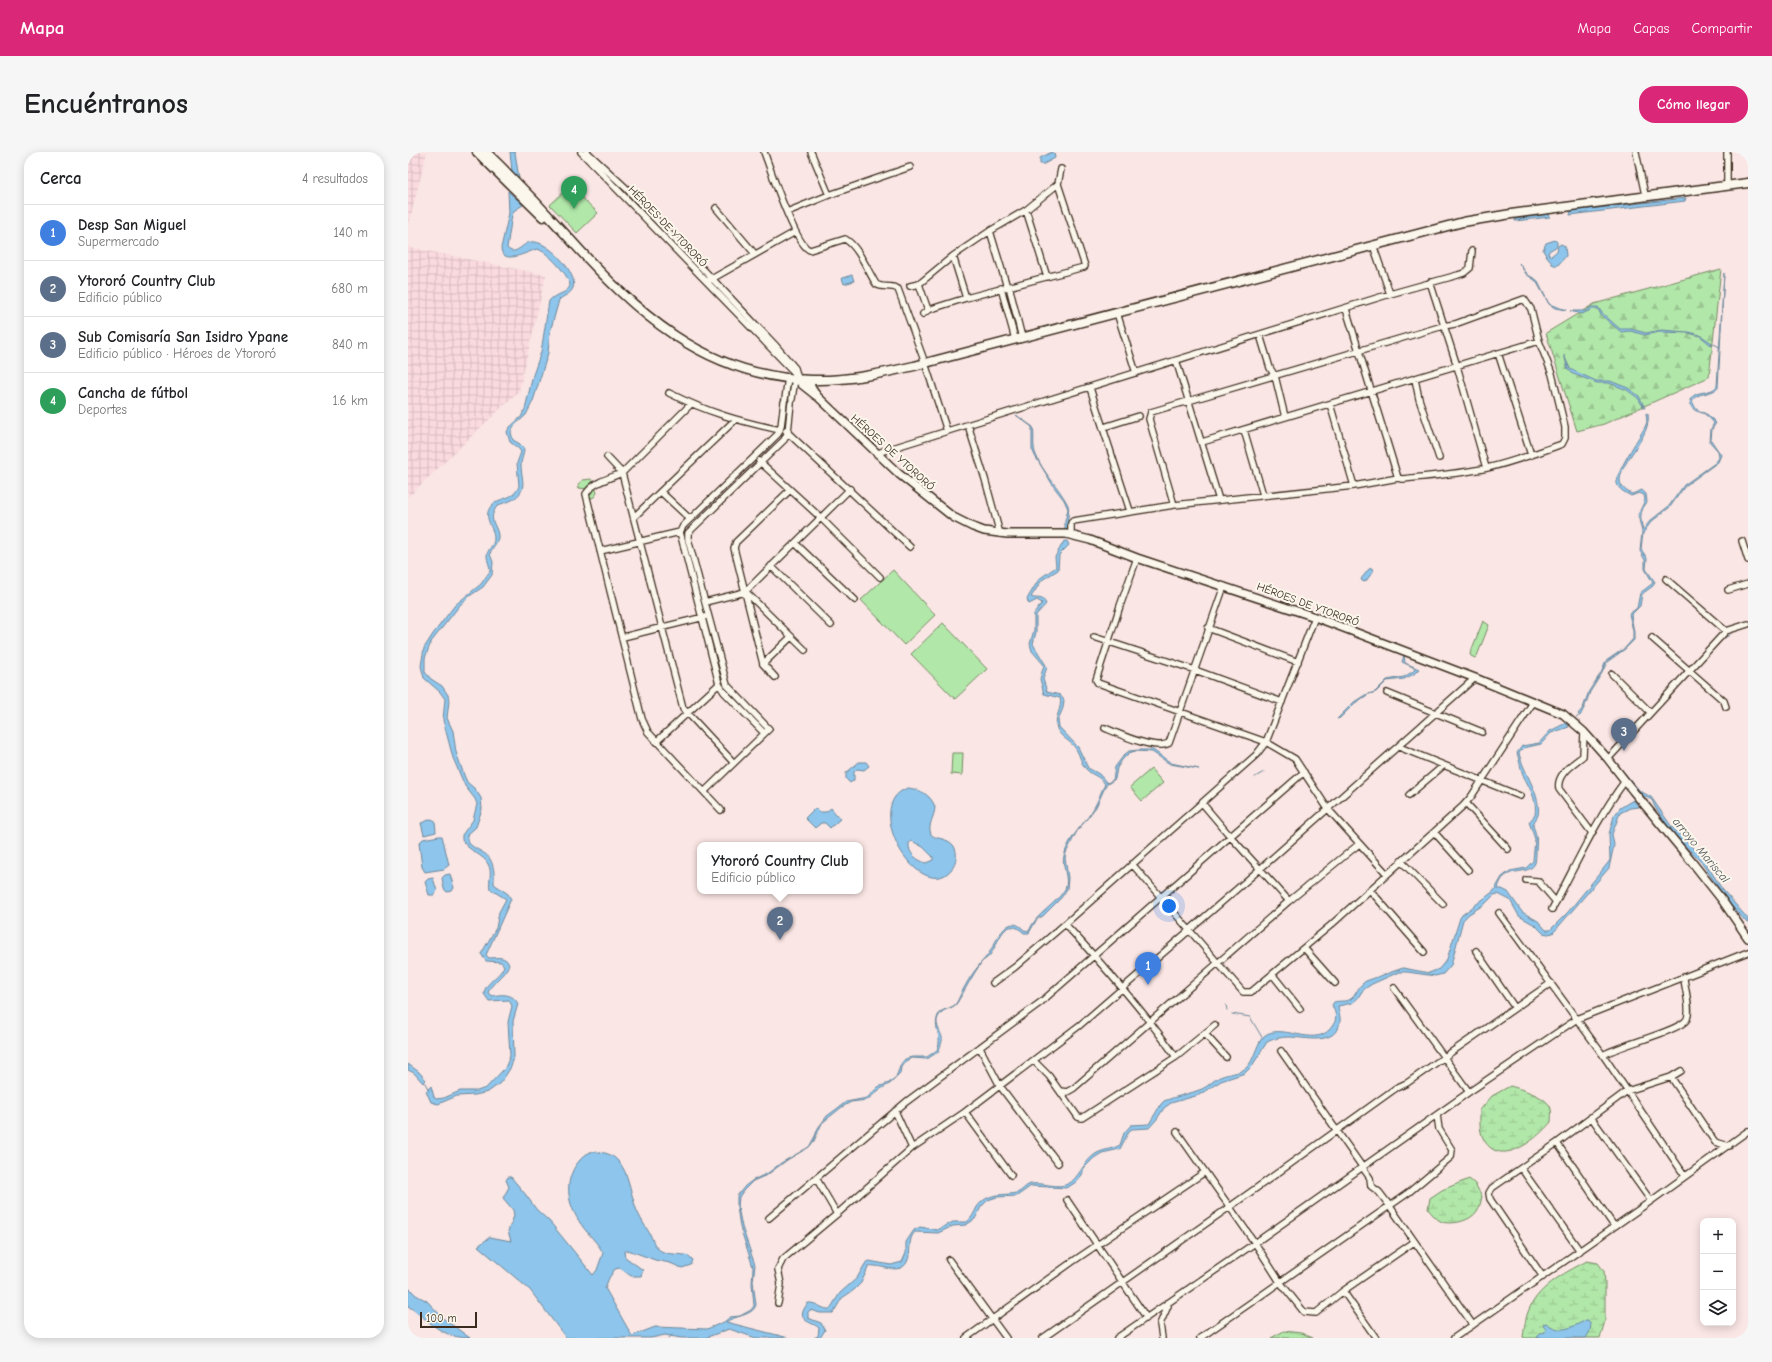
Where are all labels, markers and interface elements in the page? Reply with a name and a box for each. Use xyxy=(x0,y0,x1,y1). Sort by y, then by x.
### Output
text: Mapa xyxy=(20,17,65,39)
text: Mapa xyxy=(1578,20,1611,37)
text: Capas xyxy=(1633,20,1669,37)
text: Compartir xyxy=(1691,20,1752,37)
button: Cómo llegar xyxy=(1639,86,1748,123)
text: Encuéntranos xyxy=(24,88,188,120)
text: Cerca xyxy=(40,169,82,188)
text: 4 resultados xyxy=(302,171,368,186)
pin: 4 xyxy=(561,176,587,209)
street label: HÉROES DE YTORORÓ xyxy=(626,182,710,270)
text: Desp San Miguel xyxy=(78,216,186,234)
text: 1 xyxy=(50,225,56,240)
text: 140 m xyxy=(334,225,368,240)
text: Supermercado xyxy=(78,234,159,249)
text: Ytororó Country Club xyxy=(78,272,215,290)
text: 2 xyxy=(50,281,56,296)
text: 680 m xyxy=(331,281,368,296)
text: Edificio público xyxy=(78,290,162,305)
text: Sub Comisaría San Isidro Ypane xyxy=(78,328,288,346)
text: 3 xyxy=(50,337,56,352)
text: 840 m xyxy=(332,337,368,352)
text: Edificio público · Héroes de Ytororó xyxy=(78,346,276,361)
text: Cancha de fútbol xyxy=(78,384,188,402)
text: 4 xyxy=(50,393,56,408)
text: 1.6 km xyxy=(332,393,368,408)
text: Deportes xyxy=(78,402,127,417)
street label: HÉROES DE YTORORÓ xyxy=(848,411,938,493)
street label: HÉROES DE YTORORÓ xyxy=(1255,579,1361,629)
pin: 3 xyxy=(1611,718,1637,751)
water label: arroyo Mariscal xyxy=(1670,815,1733,886)
popup xyxy=(697,842,863,894)
text: Ytororó Country Club xyxy=(711,852,849,870)
text: Edificio público xyxy=(711,870,795,885)
your location xyxy=(1159,896,1179,916)
pin: 2 xyxy=(767,907,793,940)
pin: 1 xyxy=(1135,952,1161,985)
map controls xyxy=(1700,1218,1736,1326)
button: + xyxy=(1700,1218,1736,1254)
button: − xyxy=(1700,1254,1736,1290)
button: layers xyxy=(1700,1290,1736,1326)
scale bar xyxy=(420,1310,477,1329)
text: 100 m xyxy=(426,1312,457,1325)

